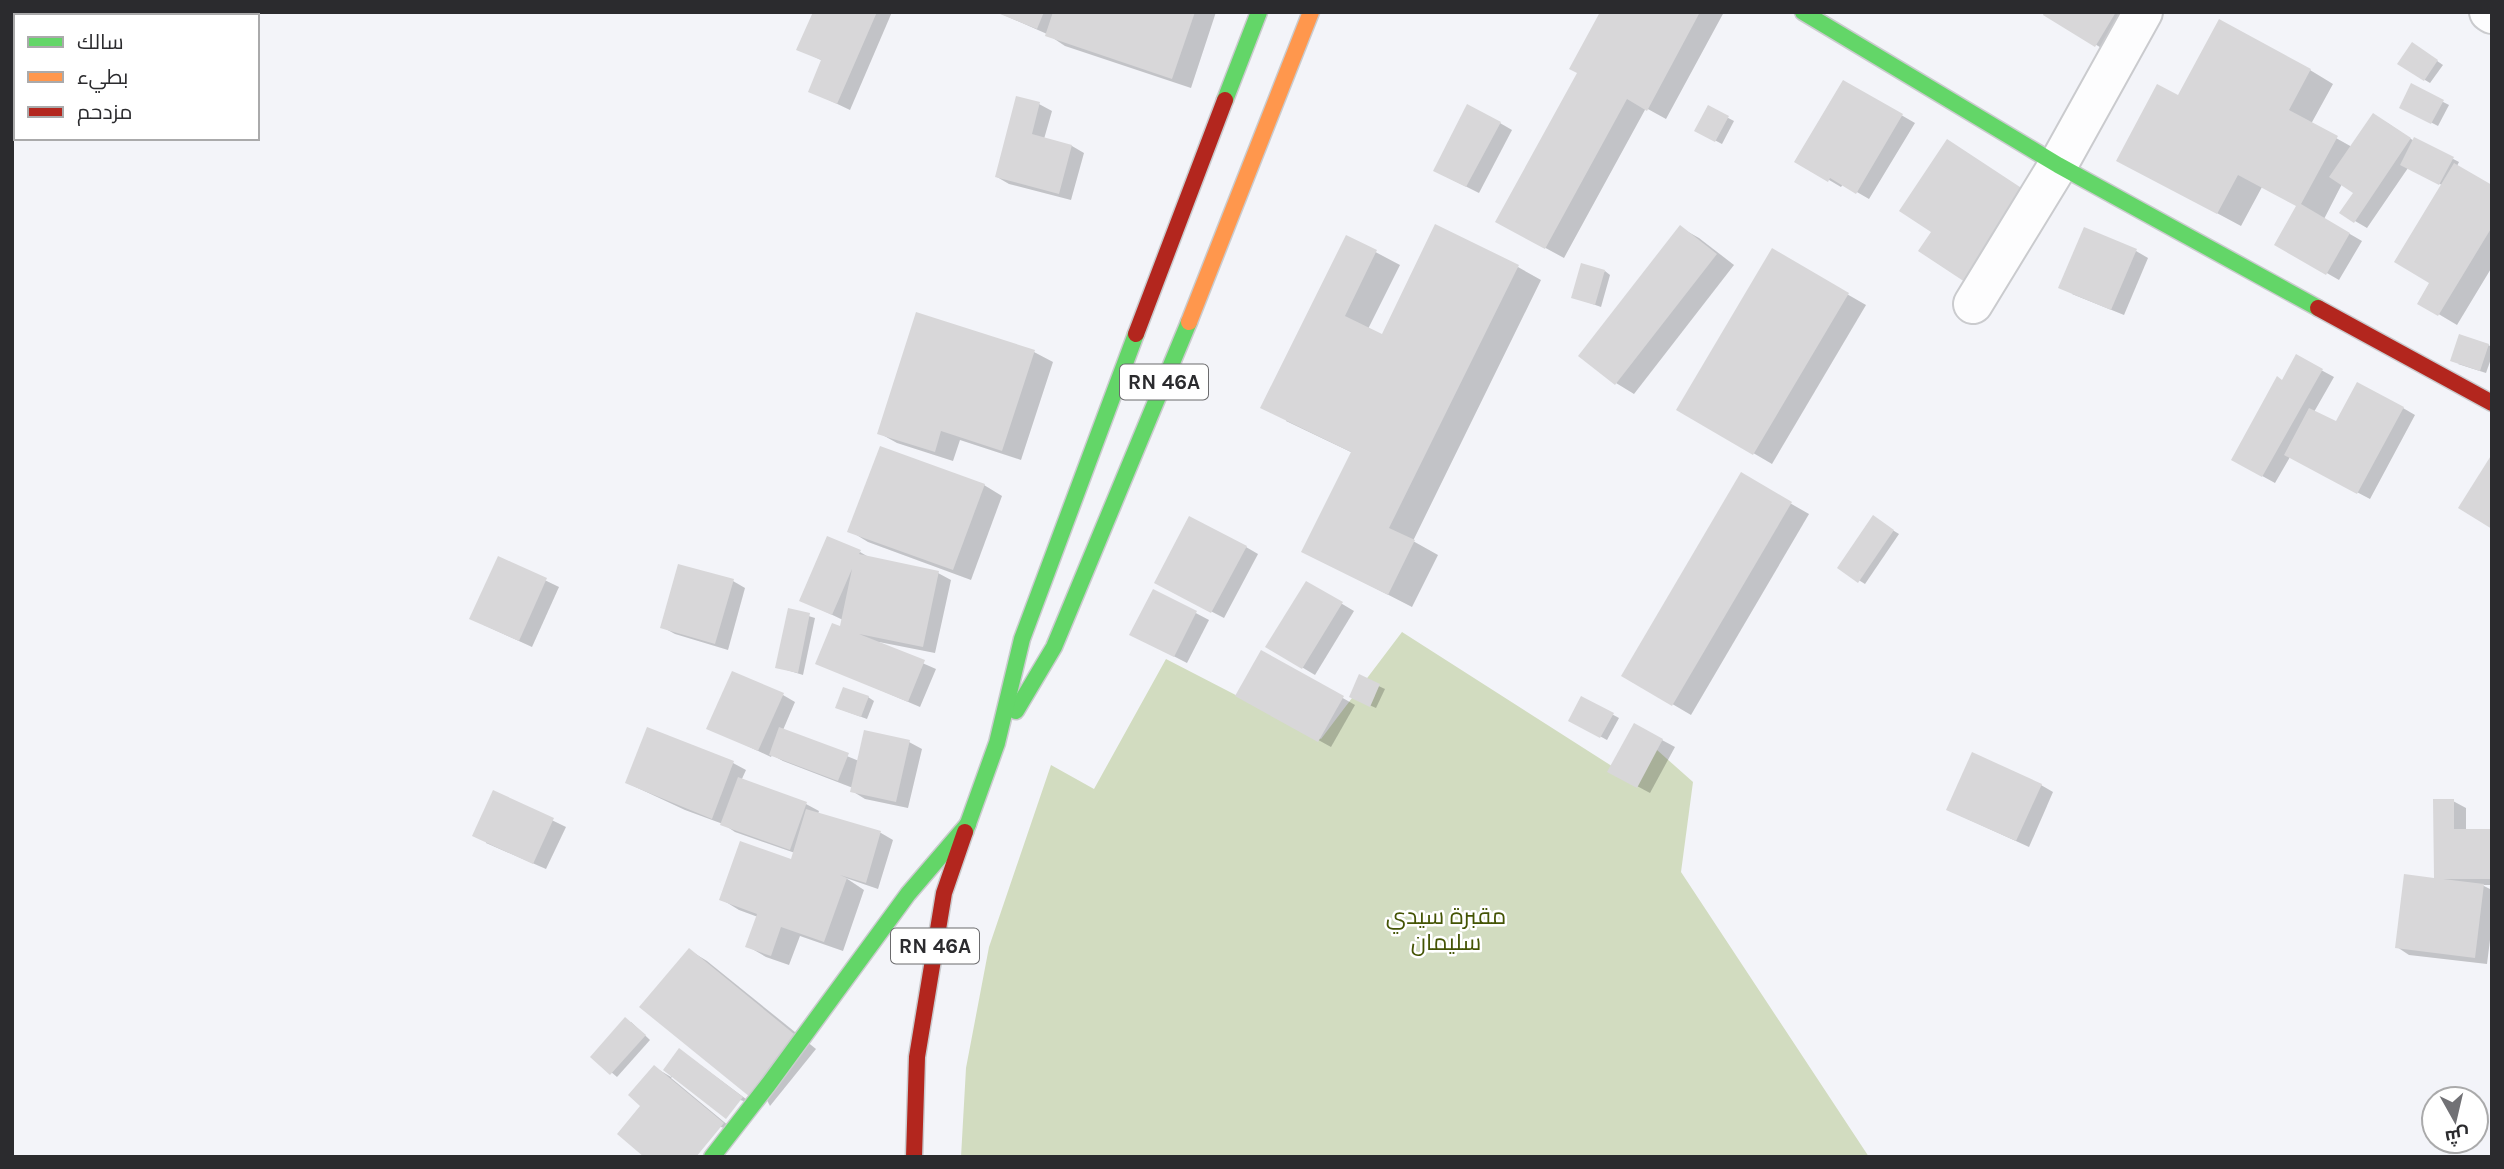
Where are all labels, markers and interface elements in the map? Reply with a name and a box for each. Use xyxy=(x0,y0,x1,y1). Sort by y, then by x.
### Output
legend xyxy=(14,14,259,140)
text: سالك xyxy=(77,30,124,54)
text: بطيء xyxy=(77,65,128,93)
text: مزدحم xyxy=(77,100,132,126)
road number: RN 46A xyxy=(1120,364,1208,400)
park label: مقبرة سيدي سليمان xyxy=(1386,903,1506,956)
road number: RN 46A xyxy=(891,928,979,964)
north arrow xyxy=(2420,1085,2490,1155)
text: ش xyxy=(2444,1123,2471,1148)

